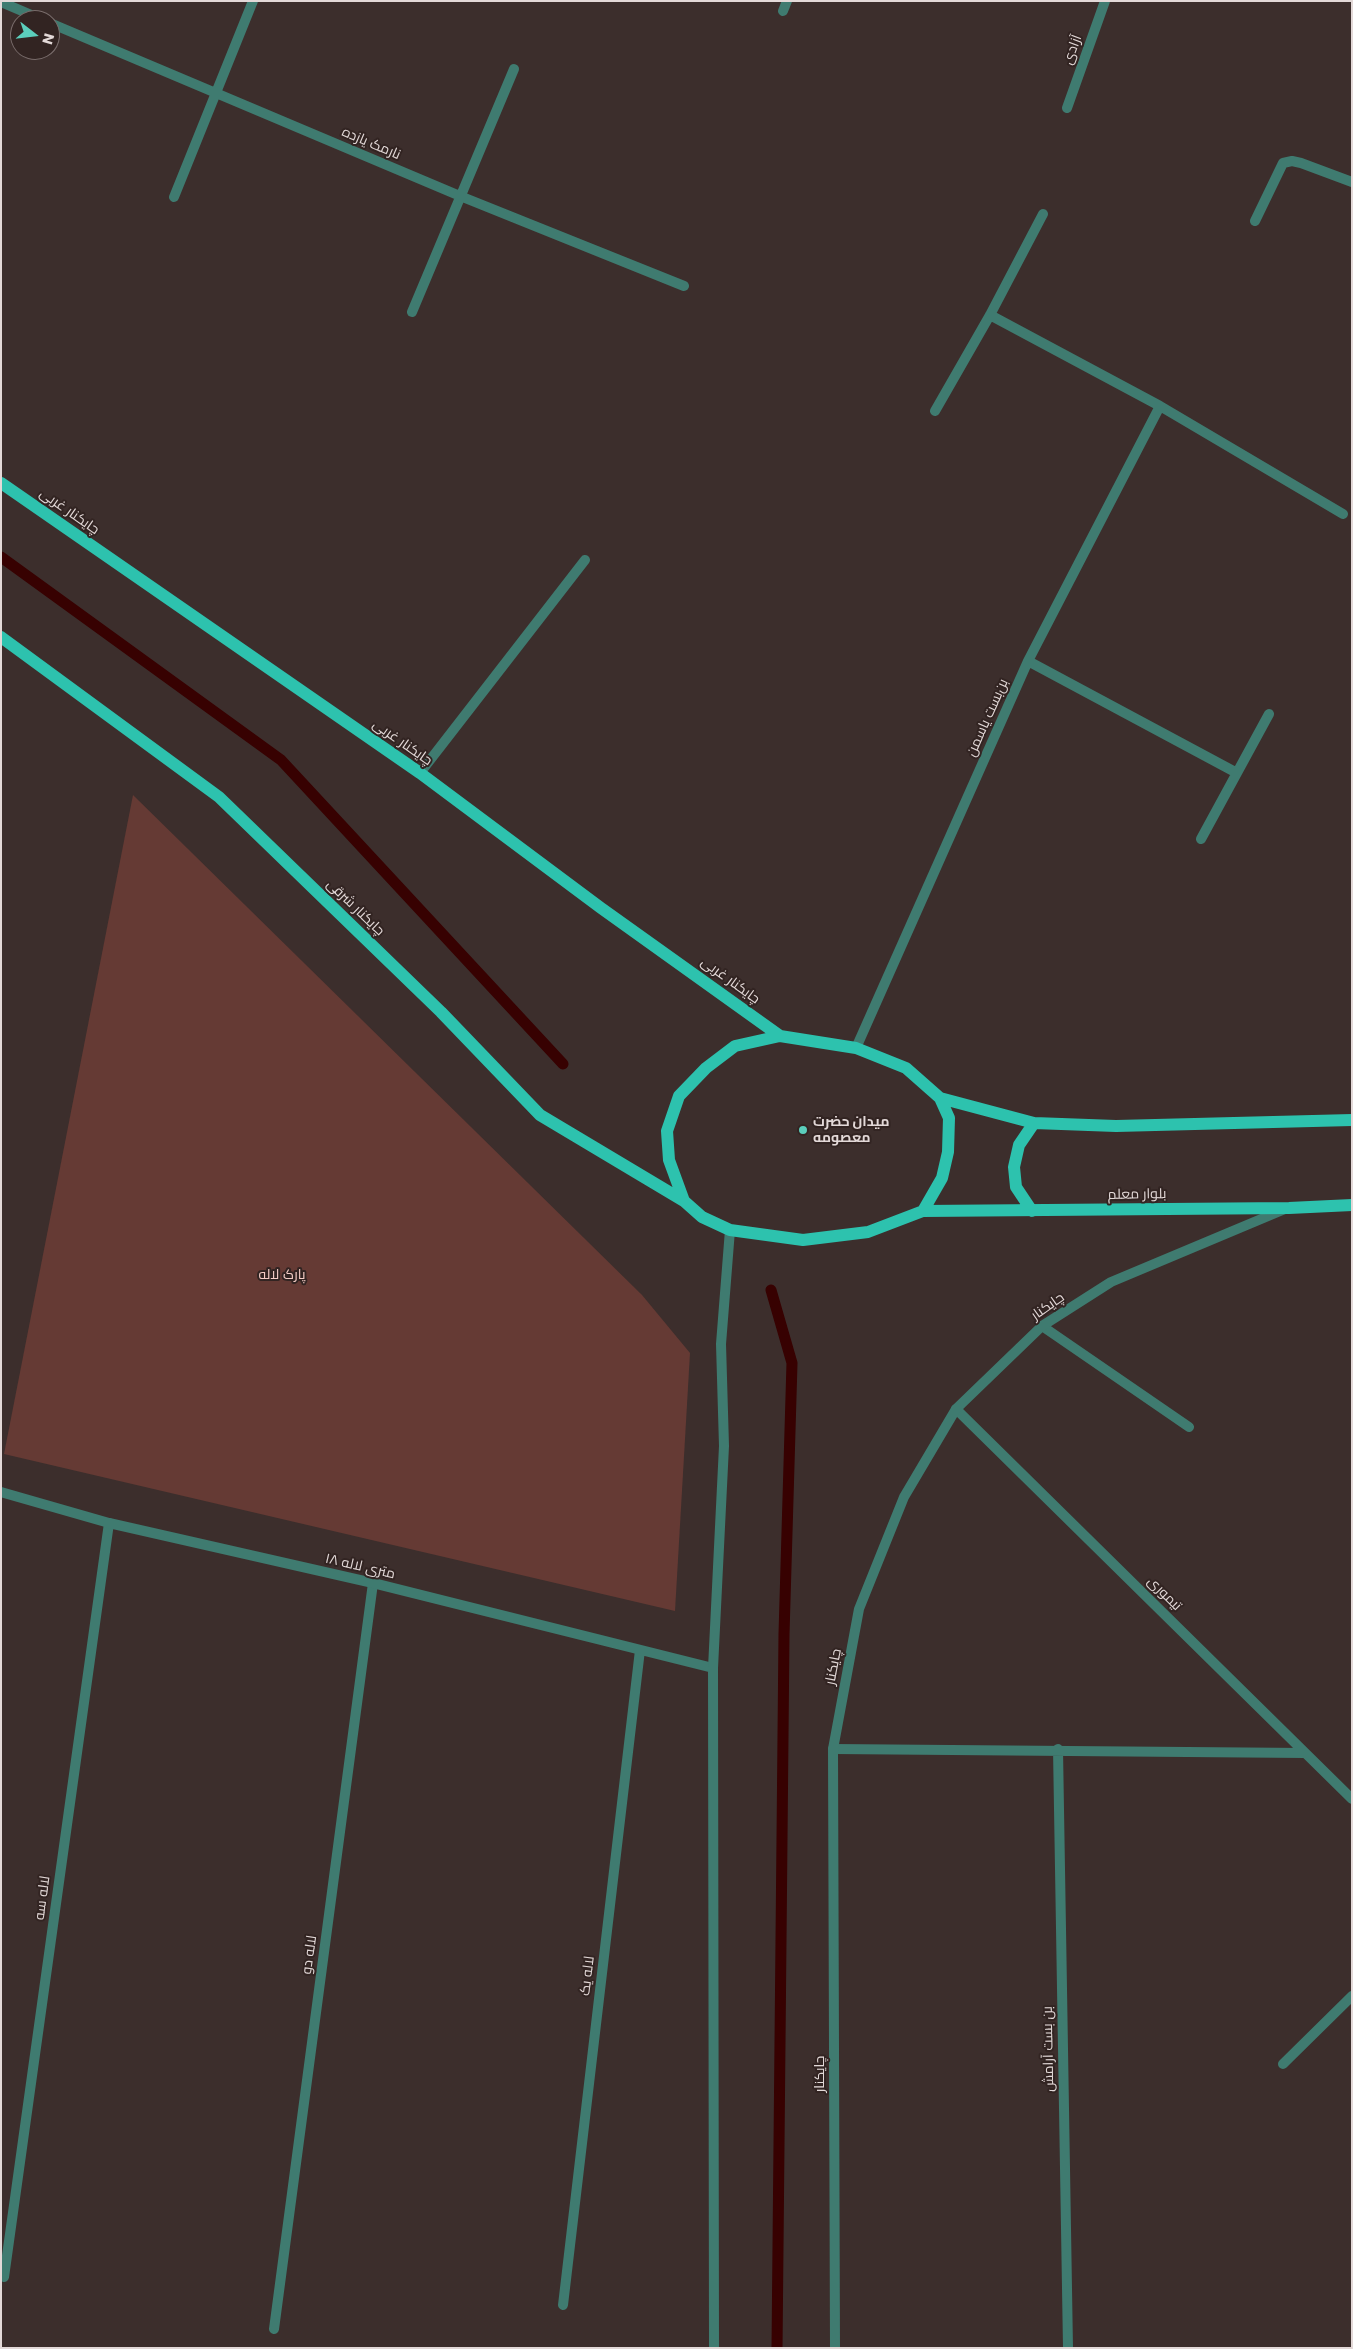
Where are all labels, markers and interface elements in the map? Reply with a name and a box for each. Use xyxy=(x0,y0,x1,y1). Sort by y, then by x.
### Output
north arrow xyxy=(10,10,60,60)
text: N xyxy=(37,31,60,47)
street label: آزادی xyxy=(1060,33,1086,67)
street label: نارمک یازده xyxy=(339,124,403,164)
street label: چایکنار غربی xyxy=(36,485,102,539)
street label: بن‌بست یاسمن xyxy=(963,677,1013,759)
street label: چایکنار غربی xyxy=(369,716,435,770)
street label: چایکنار شرقی xyxy=(322,876,388,940)
street label: چایکنار غربی xyxy=(697,954,763,1008)
place label: میدان حضرت معصومه xyxy=(813,1114,889,1146)
marker: میدان حضرت معصومه xyxy=(797,1124,809,1136)
street label: بلوار معلم xyxy=(1107,1186,1167,1204)
park label: پارک لاله xyxy=(258,1267,306,1283)
street label: چایکنار xyxy=(1028,1290,1068,1324)
street label: ۱۸ متری لاله xyxy=(323,1551,397,1583)
street label: تیموری xyxy=(1143,1573,1185,1615)
street label: چایکنار xyxy=(822,1647,846,1687)
street label: لاله سه xyxy=(32,1875,54,1921)
street label: لاله دو xyxy=(299,1934,321,1976)
street label: لاله یک xyxy=(577,1955,599,1997)
street label: بن بست آرامش xyxy=(1040,2006,1058,2092)
street label: چایکنار xyxy=(812,2056,828,2092)

